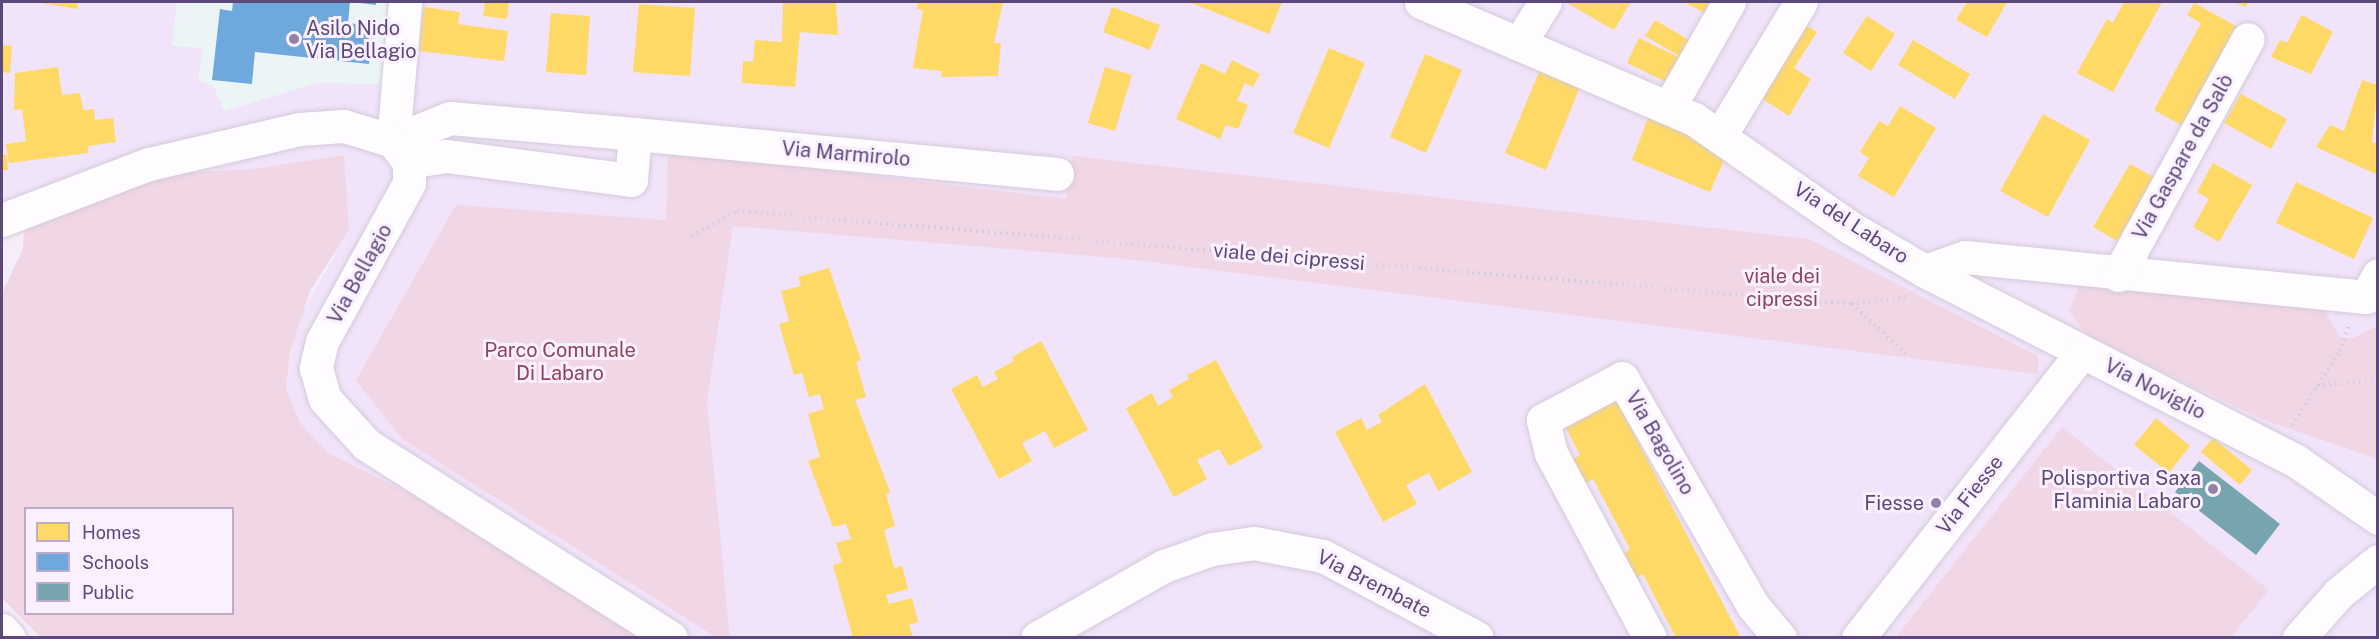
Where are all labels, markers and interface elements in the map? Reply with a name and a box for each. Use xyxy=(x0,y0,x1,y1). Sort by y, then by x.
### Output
place label: Asilo Nido Via Bellagio xyxy=(306,16,417,63)
marker: Asilo Nido Via Bellagio xyxy=(287,32,301,46)
street label: Via Gaspare da Salò xyxy=(2127,70,2239,244)
street label: Via Marmirolo xyxy=(781,136,911,172)
street label: Via del Labaro xyxy=(1789,177,1913,269)
street label: Via Bellagio xyxy=(323,220,397,328)
street label: viale dei cipressi xyxy=(1212,238,1366,276)
park label: viale dei cipressi xyxy=(1744,264,1820,311)
park label: Parco Comunale Di Labaro xyxy=(484,339,636,386)
street label: Via Noviglio xyxy=(2101,353,2209,425)
street label: Via Bagolino xyxy=(1621,387,1699,499)
street label: Via Fiesse xyxy=(1932,451,2008,539)
place label: Polisportiva Saxa Flaminia Labaro xyxy=(2041,466,2201,513)
marker: Polisportiva Saxa Flaminia Labaro xyxy=(2206,482,2220,496)
place label: Fiesse xyxy=(1864,491,1924,515)
marker: Fiesse xyxy=(1929,496,1943,510)
legend xyxy=(24,507,234,615)
text: Homes xyxy=(82,522,141,543)
street label: Via Brembate xyxy=(1313,545,1435,623)
text: Schools xyxy=(82,552,149,573)
text: Public xyxy=(82,582,134,603)

